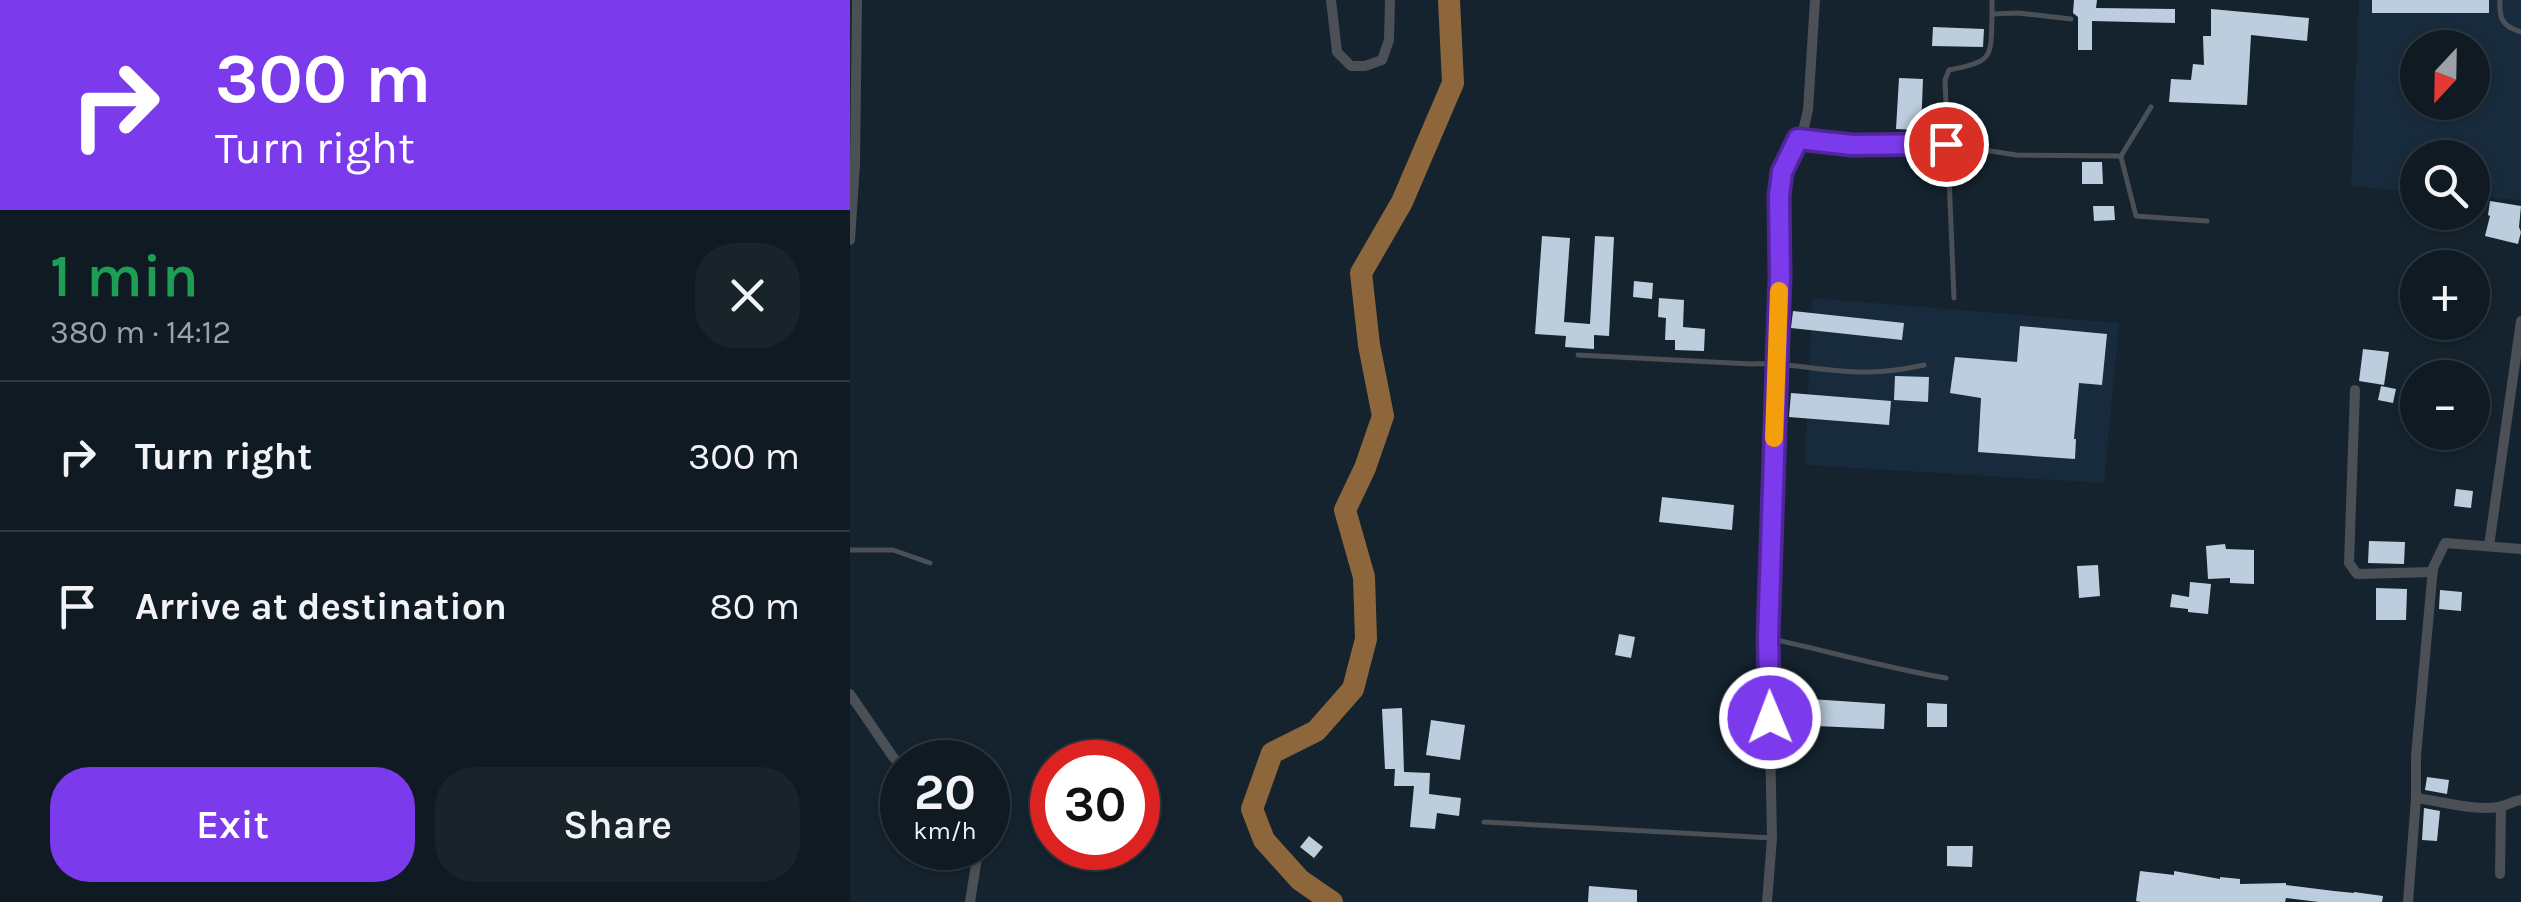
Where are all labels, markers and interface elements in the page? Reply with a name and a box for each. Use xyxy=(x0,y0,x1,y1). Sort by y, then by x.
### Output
north arrow xyxy=(2400,30,2490,120)
map controls xyxy=(2400,30,2490,450)
text: 300 m xyxy=(215,38,431,120)
icon: right xyxy=(50,40,180,170)
pin xyxy=(1904,102,1989,187)
icon: arrive xyxy=(1919,117,1974,172)
text: Turn right xyxy=(215,122,415,174)
button: search xyxy=(2400,140,2490,230)
text: 1 min xyxy=(50,241,199,311)
button: close xyxy=(695,243,800,348)
button: + xyxy=(2400,250,2490,340)
text: 380 m · 14:12 xyxy=(50,314,231,351)
button: − xyxy=(2400,360,2490,450)
icon: right xyxy=(50,429,105,484)
text: Turn right xyxy=(135,434,312,479)
text: 300 m xyxy=(688,434,800,479)
icon: arrive xyxy=(50,579,105,634)
text: Arrive at destination xyxy=(135,584,507,629)
text: 80 m xyxy=(710,584,800,629)
position arrow xyxy=(1718,666,1822,770)
speed limit sign: 30 xyxy=(1030,740,1160,870)
text: 20 xyxy=(914,763,976,822)
button: Exit xyxy=(50,767,415,882)
button: Share xyxy=(435,767,800,882)
text: km/h xyxy=(913,816,977,845)

